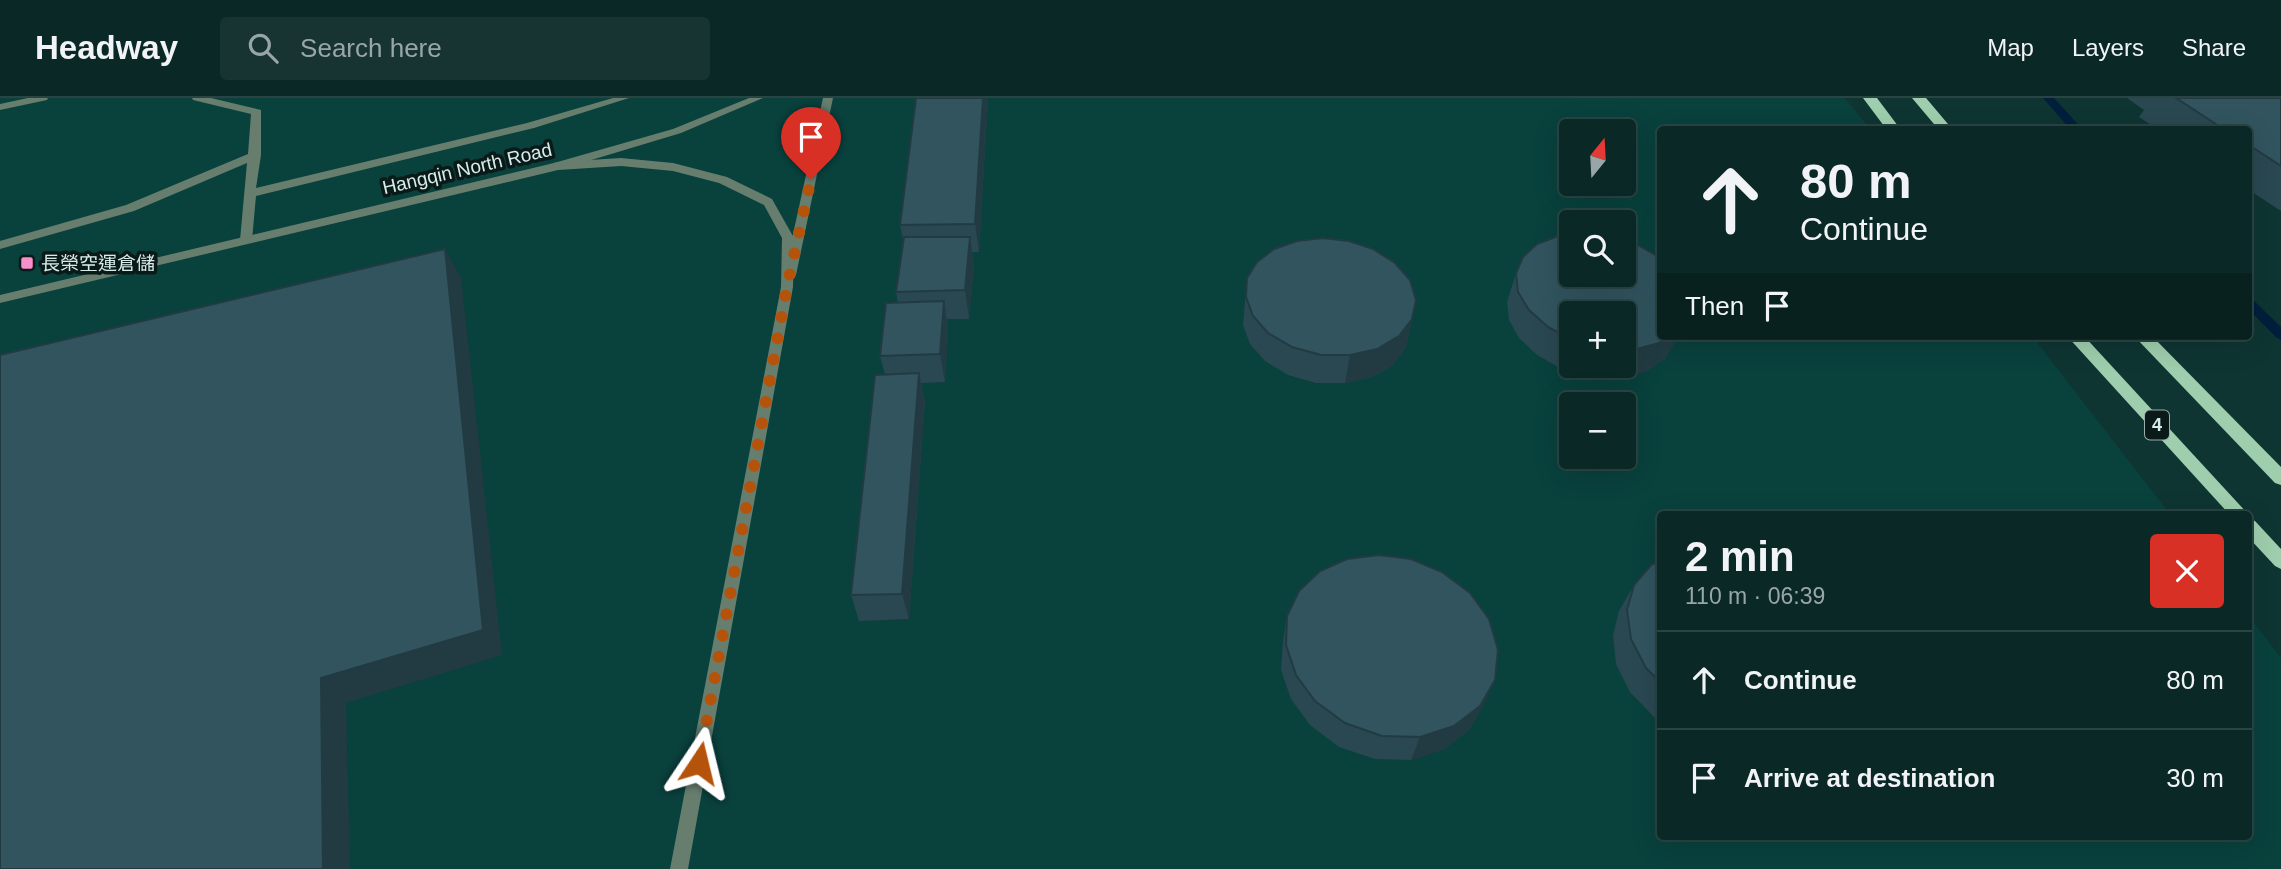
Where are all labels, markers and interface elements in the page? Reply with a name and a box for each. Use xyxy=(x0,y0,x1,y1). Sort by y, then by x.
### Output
search box xyxy=(220,17,710,80)
text: Headway xyxy=(35,29,178,66)
icon: search xyxy=(244,29,282,67)
text: Search here xyxy=(300,33,442,63)
text: Map xyxy=(1987,34,2034,61)
text: Layers xyxy=(2072,34,2144,61)
text: Share xyxy=(2182,34,2246,61)
pin xyxy=(781,107,841,179)
icon: arrive xyxy=(792,118,830,156)
north arrow xyxy=(1559,119,1636,196)
map controls xyxy=(1559,119,1636,469)
street label: Hangqin North Road xyxy=(380,139,554,198)
icon: ahead xyxy=(1685,154,1776,245)
text: 80 m xyxy=(1800,154,1912,208)
button: search xyxy=(1559,210,1636,287)
text: Continue xyxy=(1800,211,1928,247)
place label: 長榮空運倉儲 xyxy=(41,253,155,274)
marker: 長榮空運倉儲 xyxy=(19,255,35,271)
icon: arrive xyxy=(1758,287,1796,325)
text: Then xyxy=(1685,291,1744,321)
button: + xyxy=(1559,301,1636,378)
button: − xyxy=(1559,392,1636,469)
road number: 4 xyxy=(2145,410,2169,440)
text: 2 min xyxy=(1685,533,1795,580)
button: close xyxy=(2150,534,2224,608)
text: 110 m · 06:39 xyxy=(1685,583,1825,609)
icon: ahead xyxy=(1685,661,1723,699)
text: Continue xyxy=(1744,665,1857,695)
text: 80 m xyxy=(2166,665,2224,695)
position arrow xyxy=(662,726,736,800)
icon: arrive xyxy=(1685,759,1723,797)
text: Arrive at destination xyxy=(1744,763,1995,793)
text: 30 m xyxy=(2166,763,2224,793)

